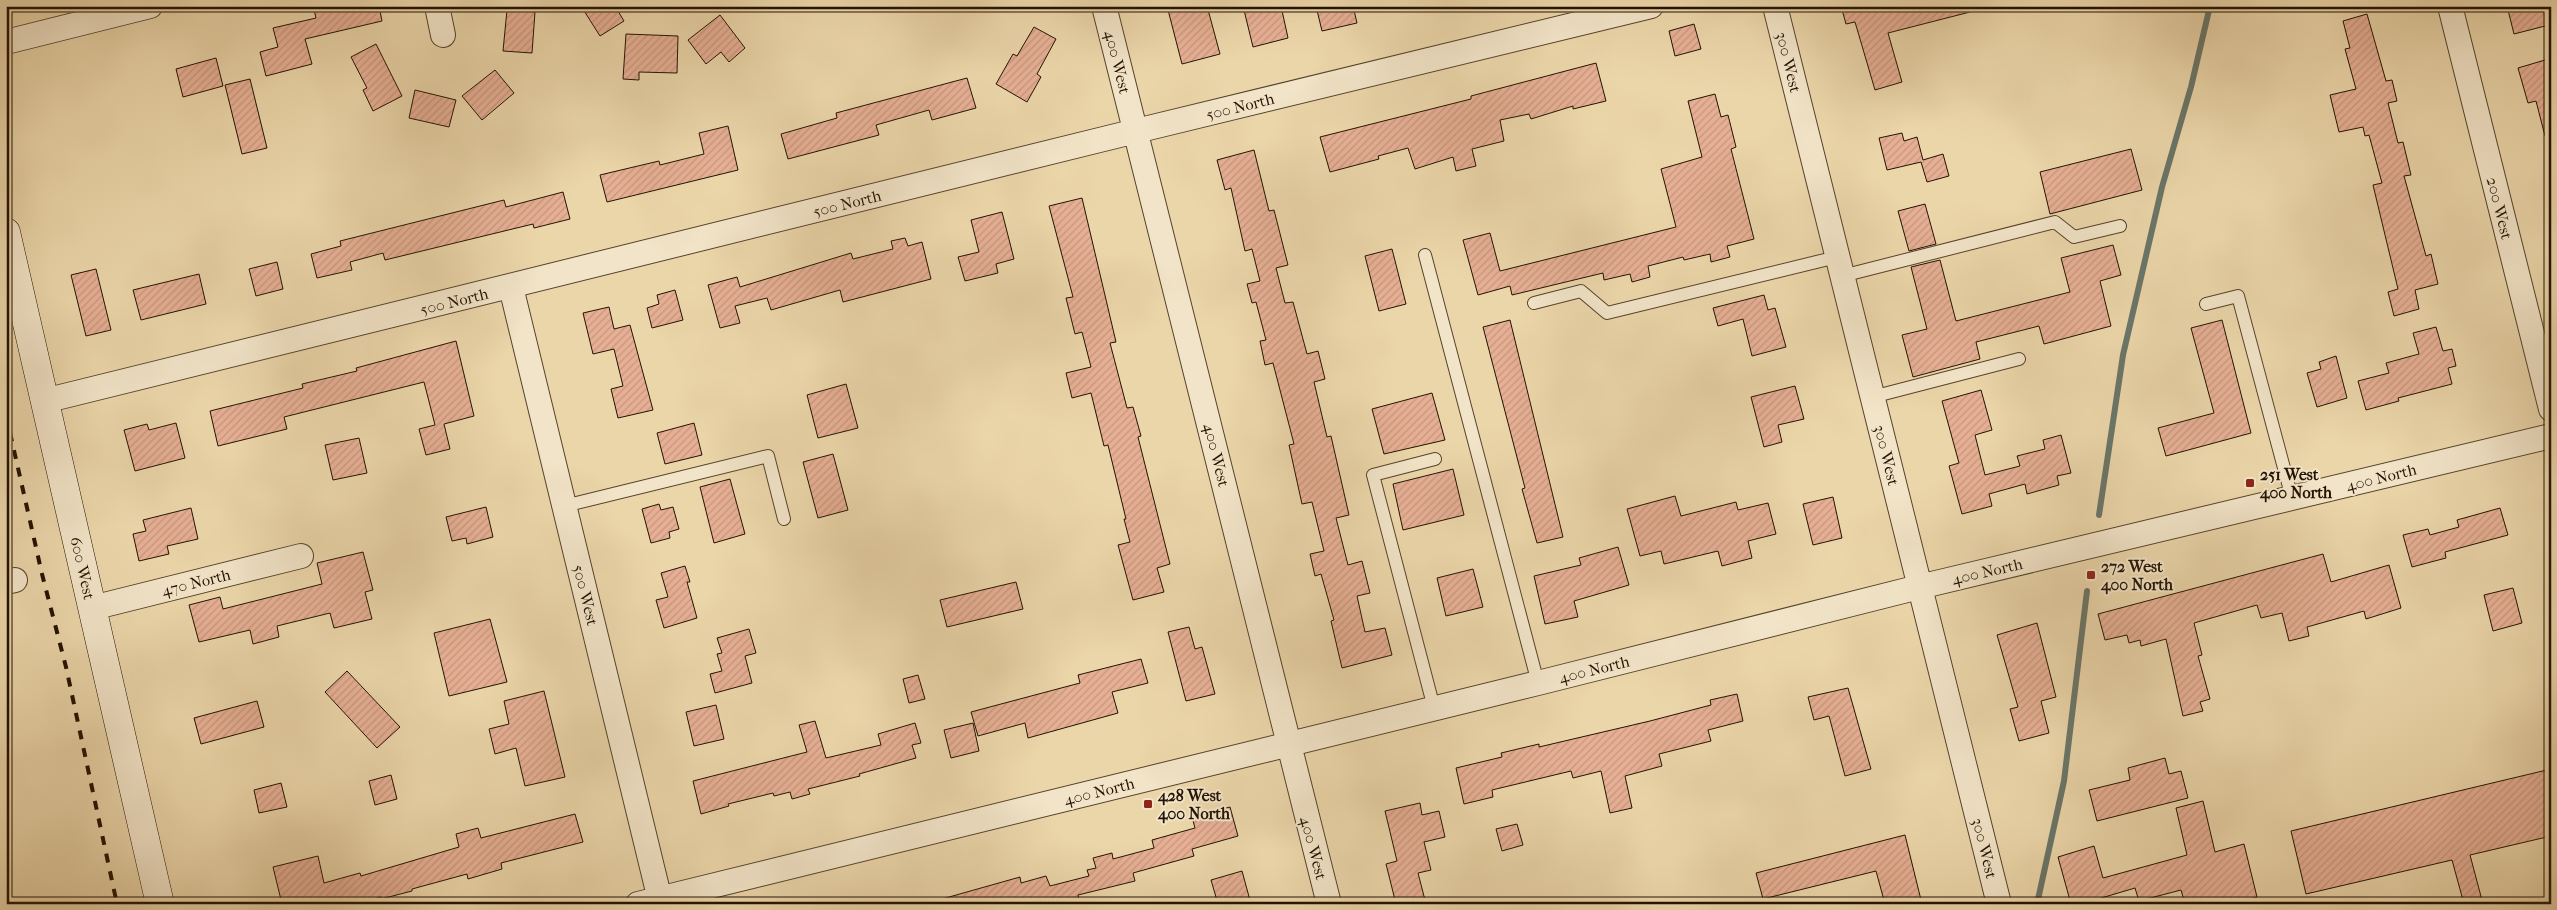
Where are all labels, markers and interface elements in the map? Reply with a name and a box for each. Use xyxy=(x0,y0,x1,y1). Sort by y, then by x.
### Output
street label: 400 West xyxy=(1100,28,1135,96)
street label: 300 West xyxy=(1772,30,1805,95)
street label: 500 North xyxy=(1204,89,1276,124)
street label: 200 West xyxy=(2483,175,2516,241)
street label: 500 North xyxy=(811,186,883,221)
street label: 500 North xyxy=(418,284,490,319)
street label: 400 West xyxy=(1199,421,1234,489)
street label: 300 West xyxy=(1870,423,1903,488)
street label: 400 North xyxy=(2344,460,2418,495)
place label: 251 West 400 North xyxy=(2259,465,2333,503)
marker: 251 West 400 North xyxy=(2244,477,2256,489)
street label: 600 West xyxy=(66,535,99,602)
street label: 400 North xyxy=(1950,554,2024,589)
place label: 272 West 400 North xyxy=(2100,557,2174,595)
street label: 500 West xyxy=(569,563,602,628)
street label: 470 North xyxy=(160,565,233,600)
marker: 272 West 400 North xyxy=(2085,569,2097,581)
street label: 400 North xyxy=(1557,652,1631,687)
street label: 400 North xyxy=(1062,774,1136,809)
place label: 428 West 400 North xyxy=(1157,786,1231,824)
marker: 428 West 400 North xyxy=(1142,798,1154,810)
street label: 400 West xyxy=(1296,814,1331,882)
street label: 300 West xyxy=(1968,816,2001,881)

